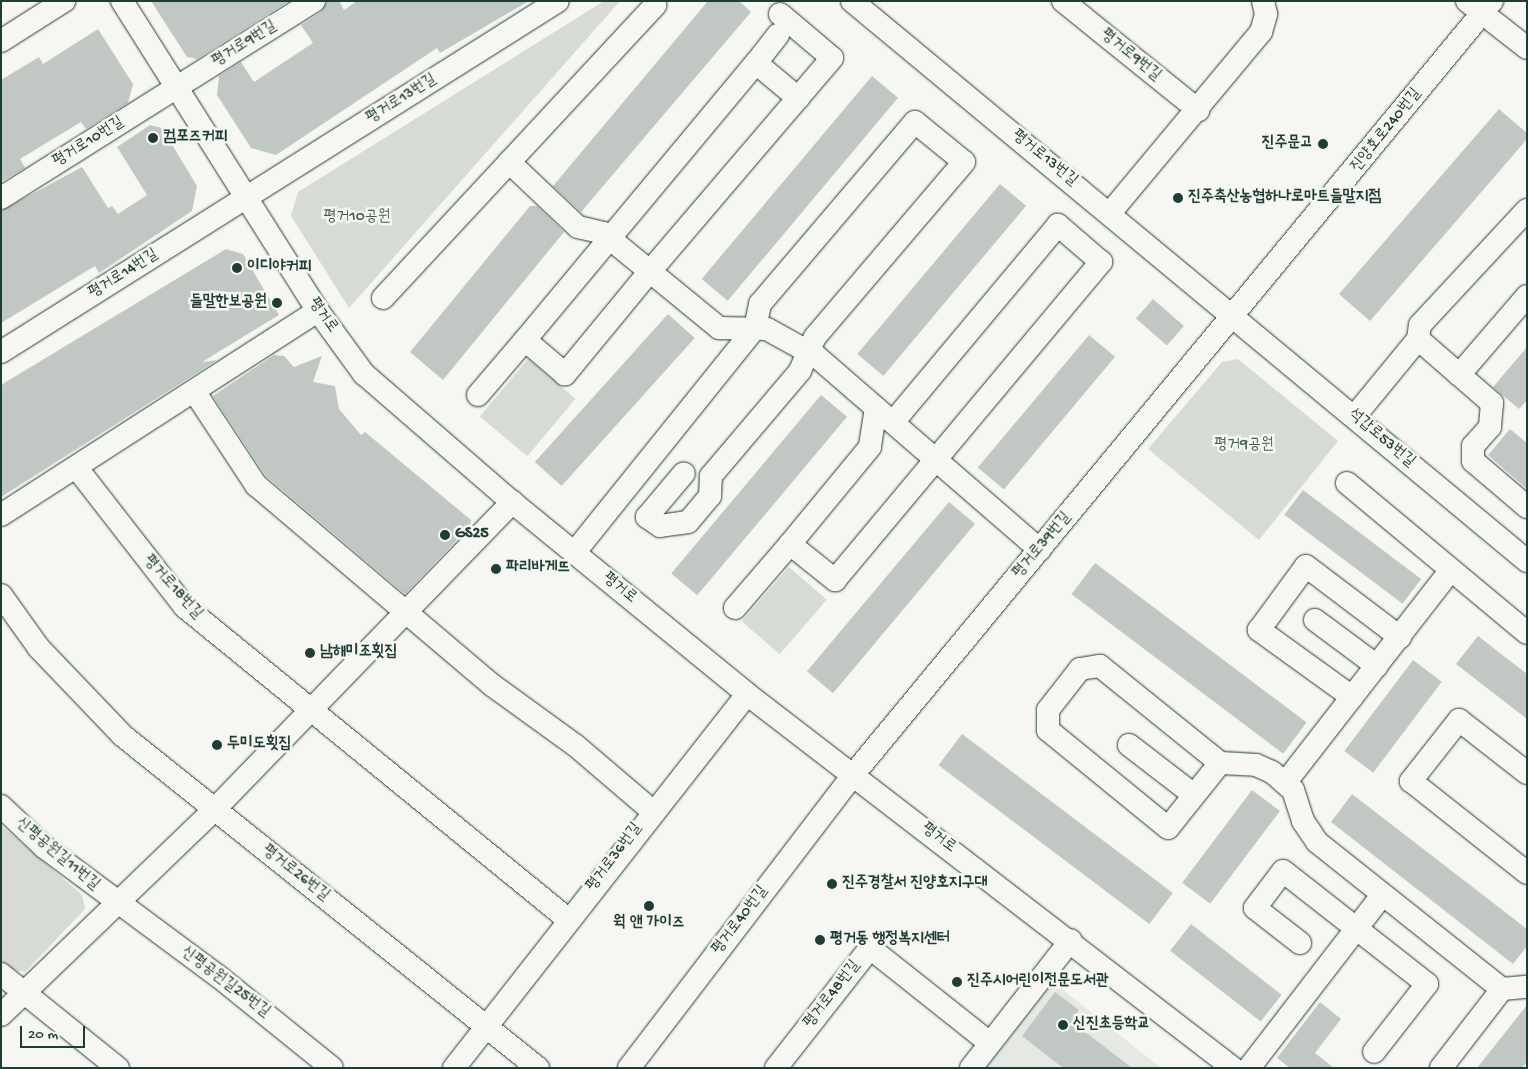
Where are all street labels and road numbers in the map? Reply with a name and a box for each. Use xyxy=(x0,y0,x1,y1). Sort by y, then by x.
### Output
street label: 평거로9번길 xyxy=(209,18,281,72)
street label: 평거로9번길 xyxy=(1096,26,1164,86)
street label: 평거로13번길 xyxy=(363,71,441,129)
street label: 진양호로240번길 xyxy=(1348,85,1426,177)
street label: 평거로10번길 xyxy=(50,114,128,172)
street label: 평거로13번길 xyxy=(1007,127,1081,191)
street label: 평거로14번길 xyxy=(86,246,162,304)
street label: 평거로 xyxy=(303,295,341,337)
street label: 석갑로53번길 xyxy=(1344,406,1418,472)
street label: 평거로39번길 xyxy=(1010,509,1076,583)
street label: 평거로18번길 xyxy=(138,552,206,624)
street label: 평거로 xyxy=(598,569,640,609)
street label: 신평공원길11번길 xyxy=(11,815,103,895)
street label: 평거로36번길 xyxy=(583,820,647,896)
street label: 평거로 xyxy=(917,820,959,858)
street label: 평거로26번길 xyxy=(257,842,333,906)
street label: 평거로40번길 xyxy=(709,883,773,959)
street label: 신평공원길25번길 xyxy=(177,943,273,1023)
street label: 평거로48번길 xyxy=(801,957,865,1033)

